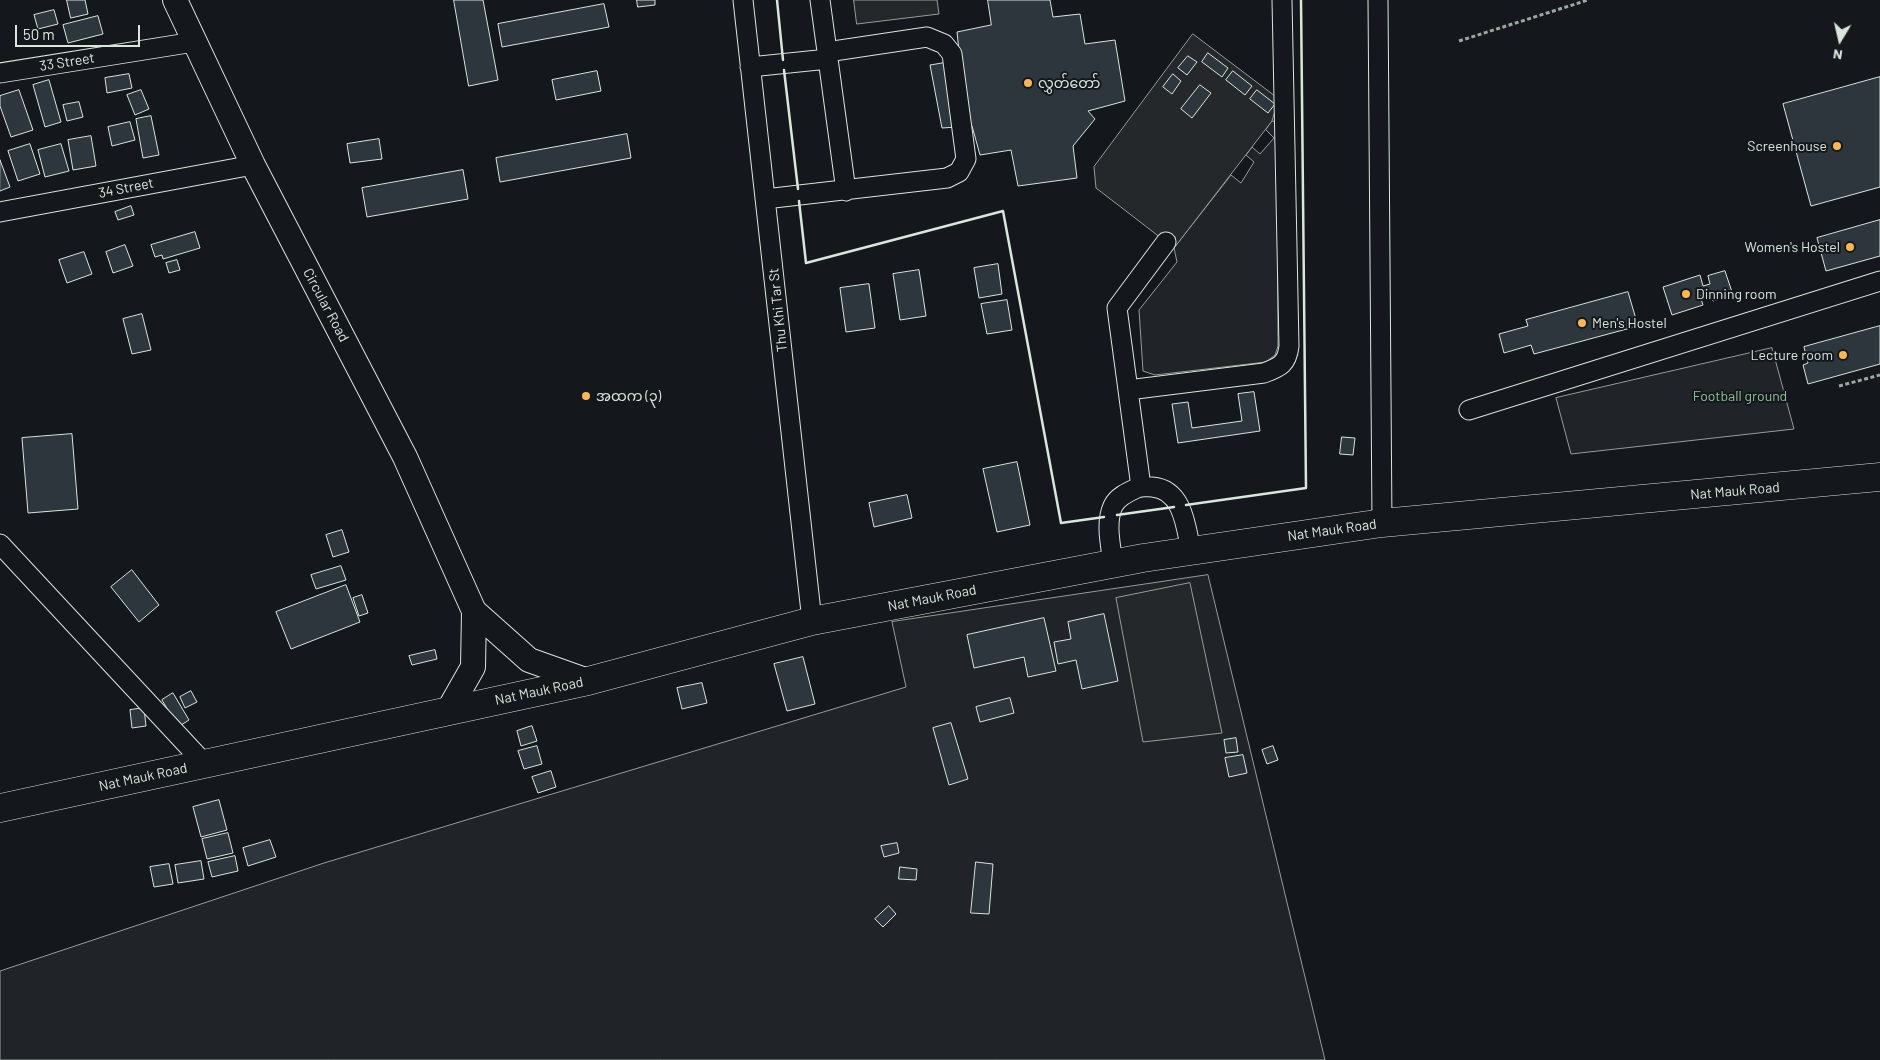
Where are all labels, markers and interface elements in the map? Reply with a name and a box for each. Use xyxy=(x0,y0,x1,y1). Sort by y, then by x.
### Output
scale bar xyxy=(18,15,142,47)
north arrow xyxy=(1815,15,1865,65)
text: 50 m xyxy=(23,25,55,43)
text: N xyxy=(1832,46,1844,64)
street label: 33 Street xyxy=(38,49,96,75)
place label: လွှတ်တော် xyxy=(1038,75,1100,91)
marker: လွှတ်တော် xyxy=(1022,77,1034,89)
place label: Screenhouse xyxy=(1747,138,1827,154)
marker: Screenhouse xyxy=(1831,140,1843,152)
street label: 34 Street xyxy=(97,174,155,202)
place label: Women's Hostel xyxy=(1745,239,1840,255)
marker: Women's Hostel xyxy=(1844,241,1856,253)
street label: Circular Road xyxy=(300,265,352,345)
street label: Thu Khi Tar St xyxy=(765,267,791,353)
place label: Dinning room xyxy=(1696,286,1777,302)
marker: Dinning room xyxy=(1680,288,1692,300)
place label: Men's Hostel xyxy=(1592,315,1667,331)
marker: Men's Hostel xyxy=(1576,317,1588,329)
place label: Lecture room xyxy=(1751,347,1833,363)
marker: Lecture room xyxy=(1837,349,1849,361)
place label: အထက (၃) xyxy=(596,388,661,404)
park label: Football ground xyxy=(1693,388,1787,404)
marker: အထက (၃) xyxy=(580,390,592,402)
street label: Nat Mauk Road xyxy=(1689,479,1781,503)
street label: Nat Mauk Road xyxy=(1286,515,1378,545)
street label: Nat Mauk Road xyxy=(886,581,978,615)
street label: Nat Mauk Road xyxy=(493,673,585,709)
street label: Nat Mauk Road xyxy=(97,759,189,795)

